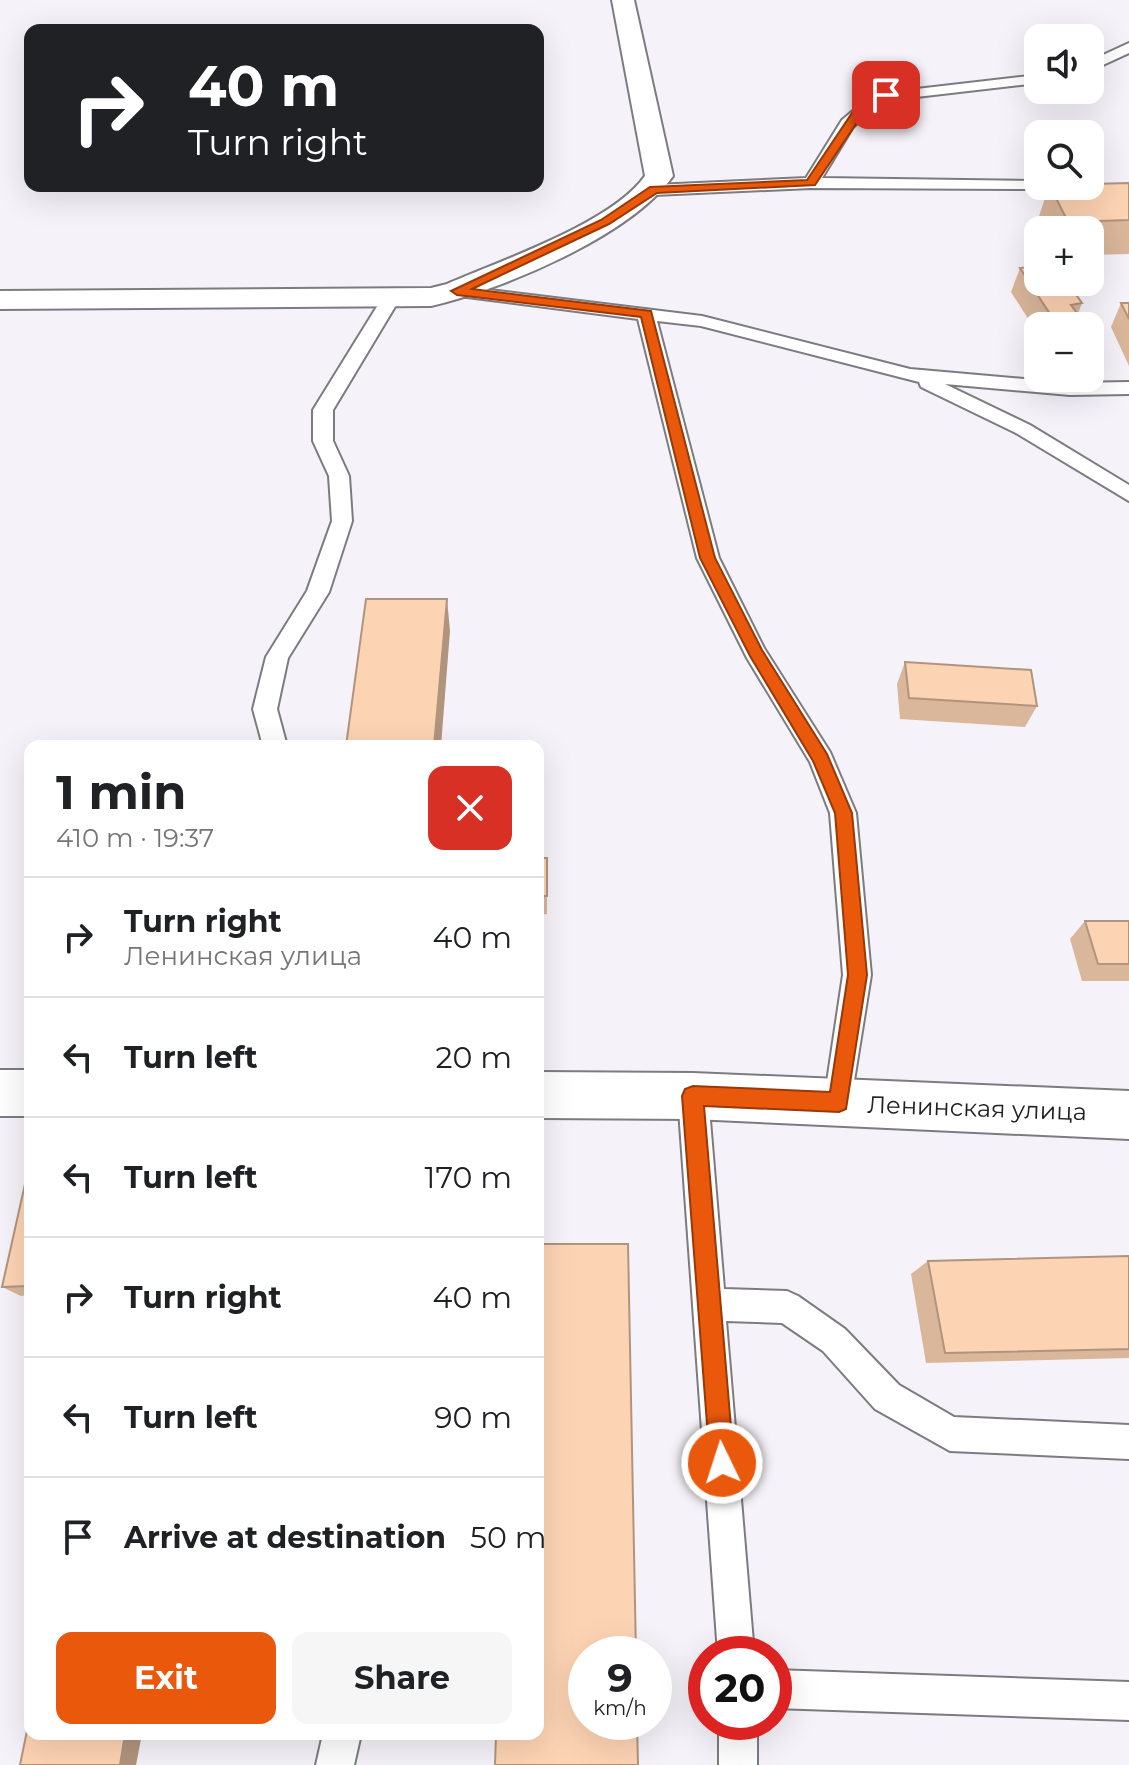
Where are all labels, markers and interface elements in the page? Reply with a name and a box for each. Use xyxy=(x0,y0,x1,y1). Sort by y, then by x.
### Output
map controls xyxy=(1024,24,1104,392)
button: sound xyxy=(1024,24,1104,104)
text: 40 m xyxy=(188,52,339,120)
icon: right xyxy=(56,56,160,160)
pin xyxy=(852,61,920,129)
icon: arrive xyxy=(864,73,908,117)
text: Turn right xyxy=(188,120,368,164)
button: search xyxy=(1024,120,1104,200)
button: + xyxy=(1024,216,1104,296)
button: − xyxy=(1024,312,1104,392)
text: 1 min xyxy=(56,763,186,821)
button: close xyxy=(428,766,512,850)
text: 410 m · 19:37 xyxy=(56,822,214,854)
text: Turn right xyxy=(124,903,281,940)
icon: right xyxy=(56,915,100,959)
text: 40 m xyxy=(433,919,512,956)
text: Ленинская улица xyxy=(124,940,362,972)
icon: left xyxy=(56,1035,100,1079)
text: Turn left xyxy=(124,1039,257,1076)
text: 20 m xyxy=(435,1039,512,1076)
street label: Ленинская улица xyxy=(867,1090,1087,1126)
icon: left xyxy=(56,1155,100,1199)
text: Turn left xyxy=(124,1159,257,1196)
text: 170 m xyxy=(425,1159,512,1196)
icon: right xyxy=(56,1275,100,1319)
text: Turn right xyxy=(124,1279,281,1316)
text: 40 m xyxy=(433,1279,512,1316)
icon: left xyxy=(56,1395,100,1439)
text: Turn left xyxy=(124,1399,257,1436)
text: 90 m xyxy=(434,1399,512,1436)
position arrow xyxy=(680,1421,764,1505)
icon: arrive xyxy=(56,1515,100,1559)
text: Arrive at destination xyxy=(124,1519,446,1556)
text: 50 m xyxy=(470,1519,547,1556)
button: Exit xyxy=(56,1632,276,1724)
button: Share xyxy=(292,1632,512,1724)
speed limit sign: 20 xyxy=(688,1636,792,1740)
text: 9 xyxy=(607,1653,633,1702)
text: km/h xyxy=(593,1696,647,1720)

